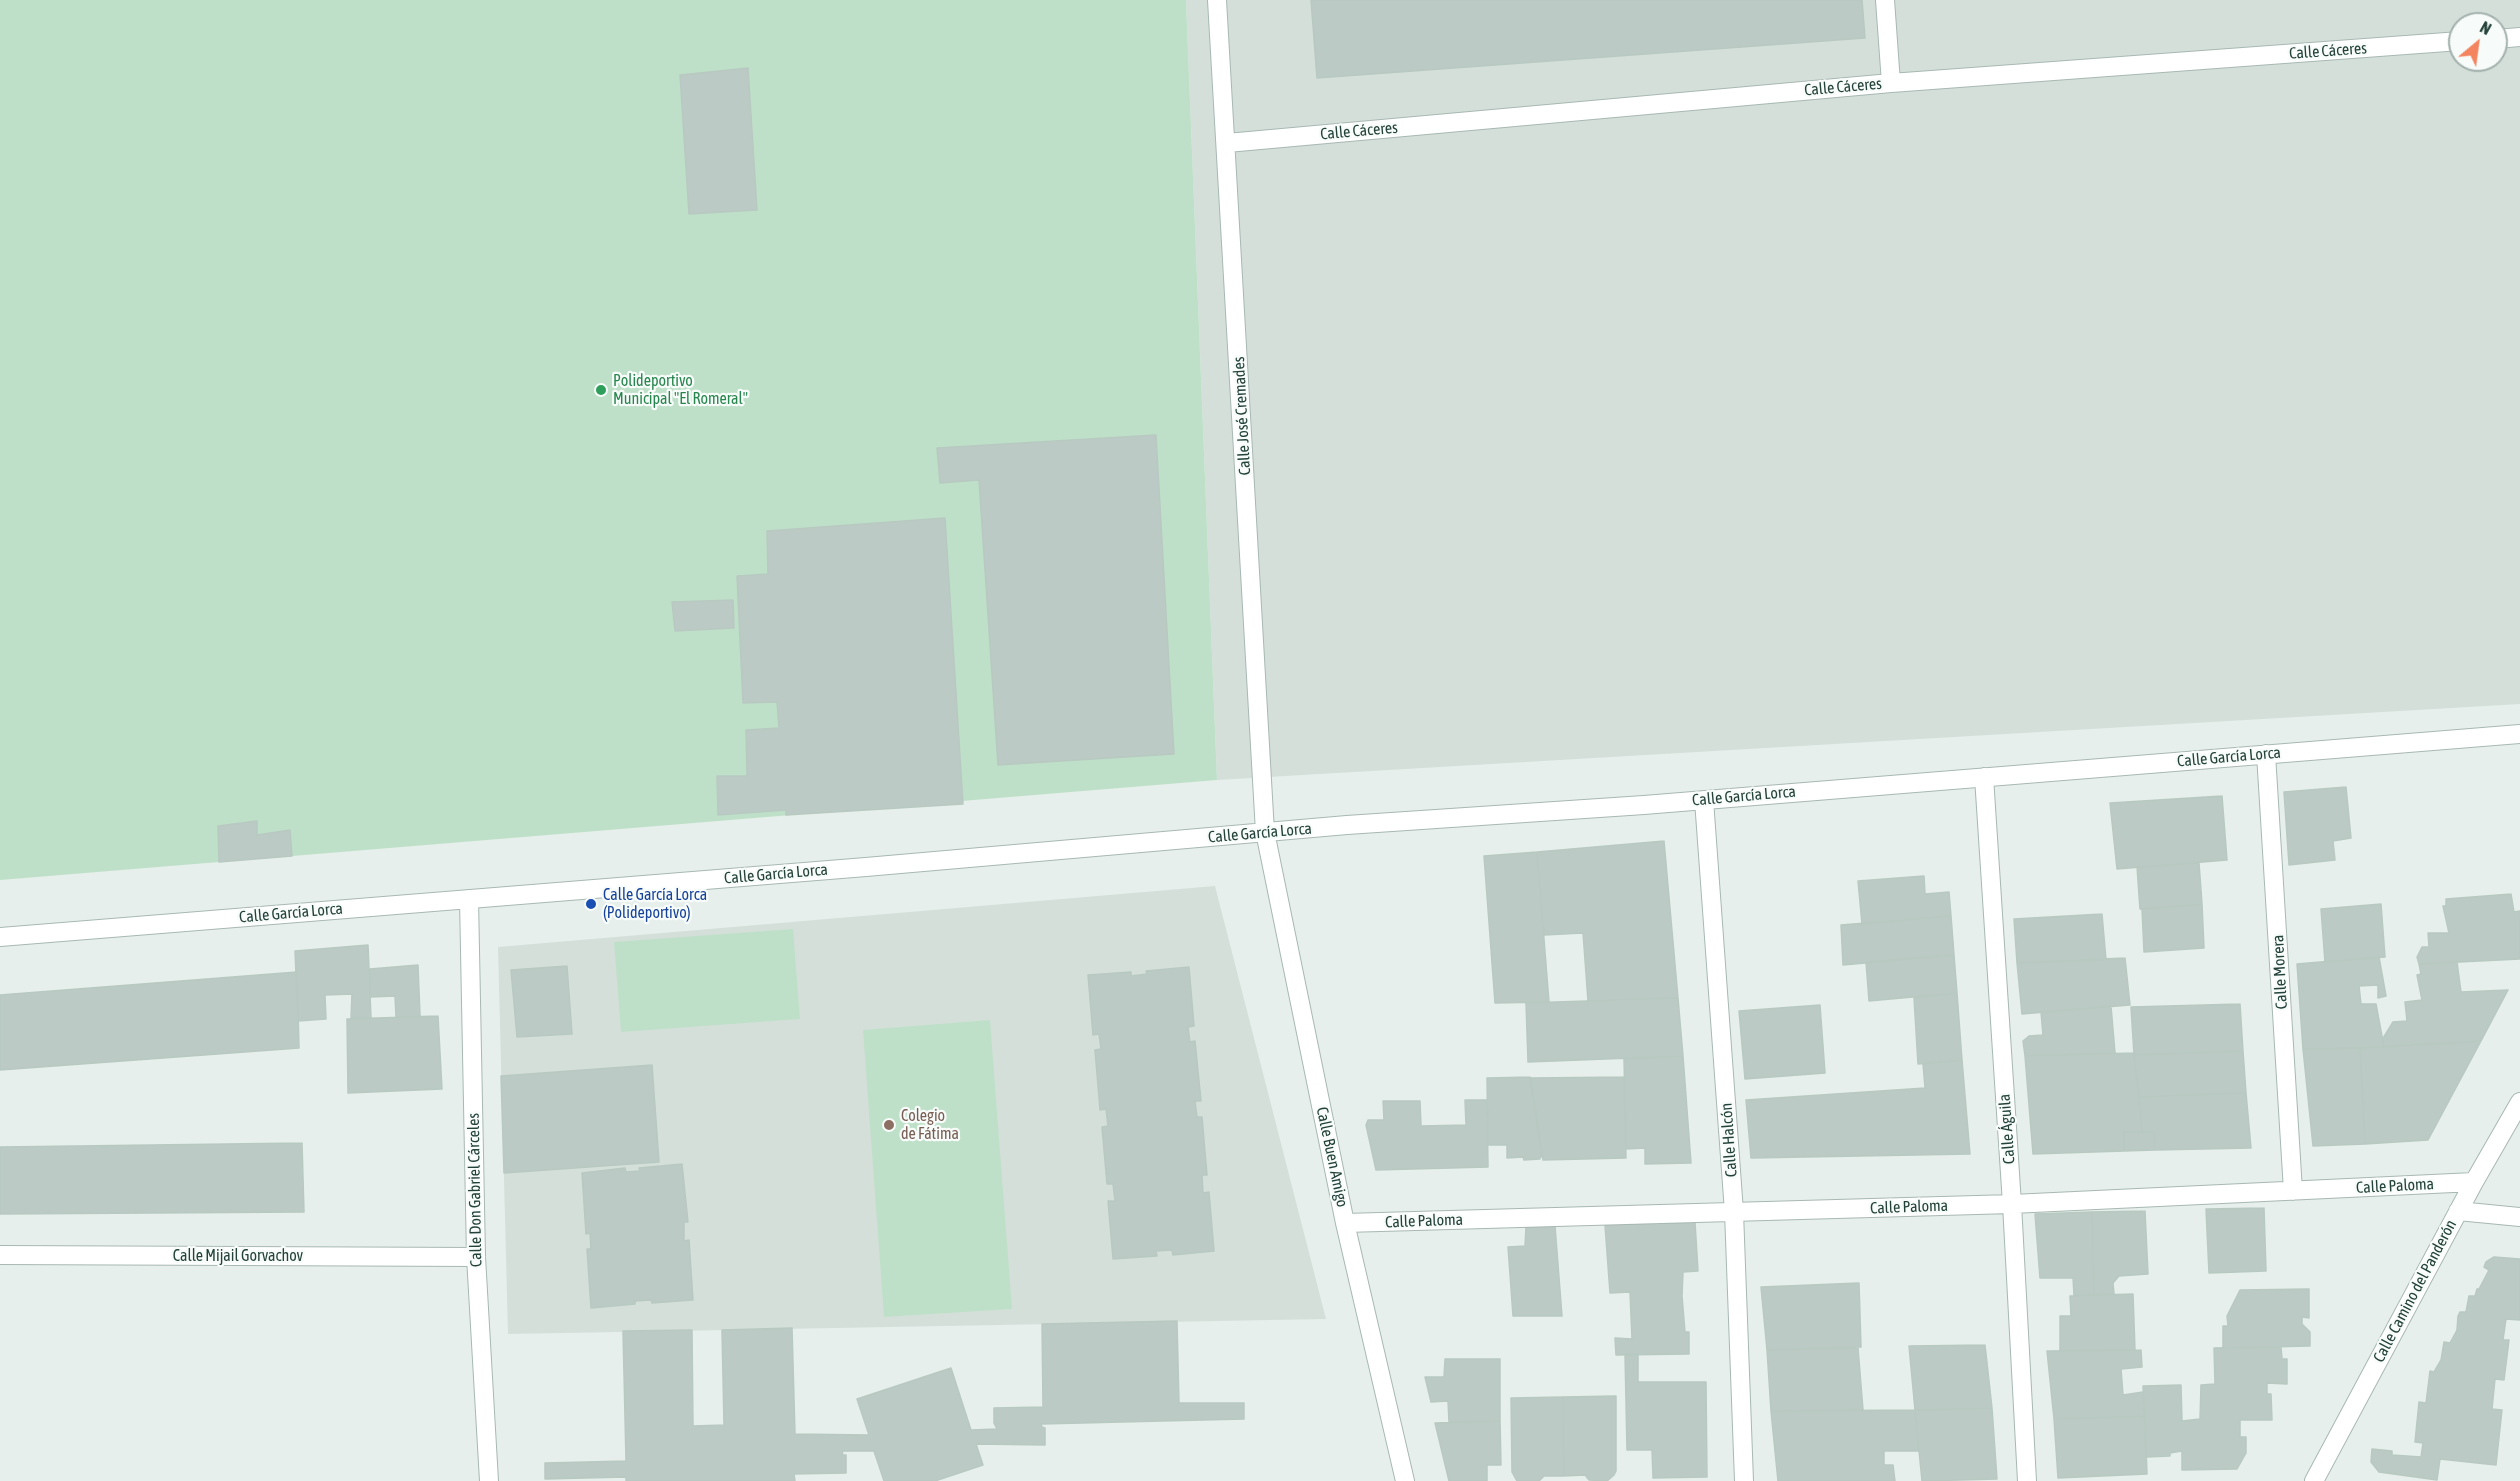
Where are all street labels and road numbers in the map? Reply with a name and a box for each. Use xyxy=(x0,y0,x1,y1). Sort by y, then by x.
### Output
street label: Calle Cáceres xyxy=(2288,39,2368,63)
street label: Calle Cáceres xyxy=(1803,74,1883,100)
street label: Calle Cáceres xyxy=(1319,118,1399,144)
street label: Calle José Cremades xyxy=(1229,356,1255,476)
street label: Calle García Lorca xyxy=(2176,743,2282,771)
street label: Calle García Lorca xyxy=(1691,782,1797,810)
street label: Calle García Lorca xyxy=(1207,819,1313,847)
street label: Calle García Lorca xyxy=(723,860,829,888)
street label: Calle García Lorca xyxy=(238,899,344,927)
street label: Calle Morera xyxy=(2268,934,2292,1010)
street label: Calle Águila xyxy=(1995,1093,2019,1165)
street label: Calle Halcón xyxy=(1717,1102,1741,1178)
street label: Calle Buen Amigo xyxy=(1312,1105,1352,1209)
street label: Calle Don Gabriel Cárceles xyxy=(464,1113,486,1267)
street label: Calle Paloma xyxy=(2356,1174,2434,1198)
street label: Calle Paloma xyxy=(1870,1196,1948,1218)
street label: Calle Paloma xyxy=(1385,1210,1463,1232)
street label: Calle Camino del Panderón xyxy=(2369,1216,2461,1366)
street label: Calle Mijail Gorvachov xyxy=(173,1246,303,1266)

